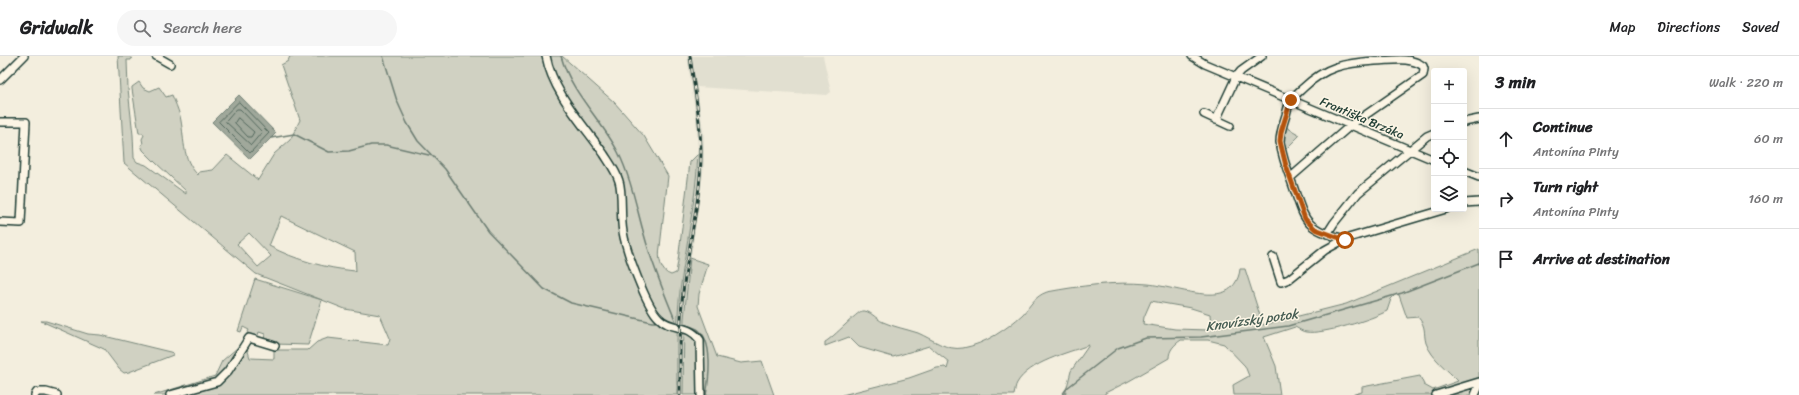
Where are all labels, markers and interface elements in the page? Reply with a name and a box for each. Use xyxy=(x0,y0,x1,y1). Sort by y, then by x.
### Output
search box xyxy=(117,10,397,46)
text: Gridwalk xyxy=(20,11,93,44)
text: Search here xyxy=(163,15,242,41)
text: Map xyxy=(1609,15,1635,40)
text: Directions xyxy=(1657,15,1720,40)
text: Saved xyxy=(1742,15,1779,40)
icon: search xyxy=(131,17,153,39)
text: 3 min xyxy=(1495,67,1536,97)
map controls xyxy=(1431,68,1467,212)
button: + xyxy=(1431,68,1467,104)
text: Walk · 220 m xyxy=(1709,71,1783,94)
street label: Františka Brzáka xyxy=(1316,90,1408,146)
route end xyxy=(1282,91,1300,109)
button: − xyxy=(1431,104,1467,140)
text: Continue xyxy=(1533,114,1593,140)
text: 60 m xyxy=(1754,127,1783,150)
icon: ahead xyxy=(1495,128,1517,150)
button: locate xyxy=(1431,140,1467,176)
text: Antonína Pinty xyxy=(1533,140,1619,163)
text: Turn right xyxy=(1533,174,1598,200)
button: layers xyxy=(1431,176,1467,212)
text: 160 m xyxy=(1748,187,1783,210)
icon: right xyxy=(1495,188,1517,210)
text: Antonína Pinty xyxy=(1533,200,1619,223)
route start xyxy=(1336,231,1354,249)
text: Arrive at destination xyxy=(1533,246,1670,272)
icon: arrive xyxy=(1495,248,1517,270)
water label: Knovízský potok xyxy=(1204,302,1302,338)

